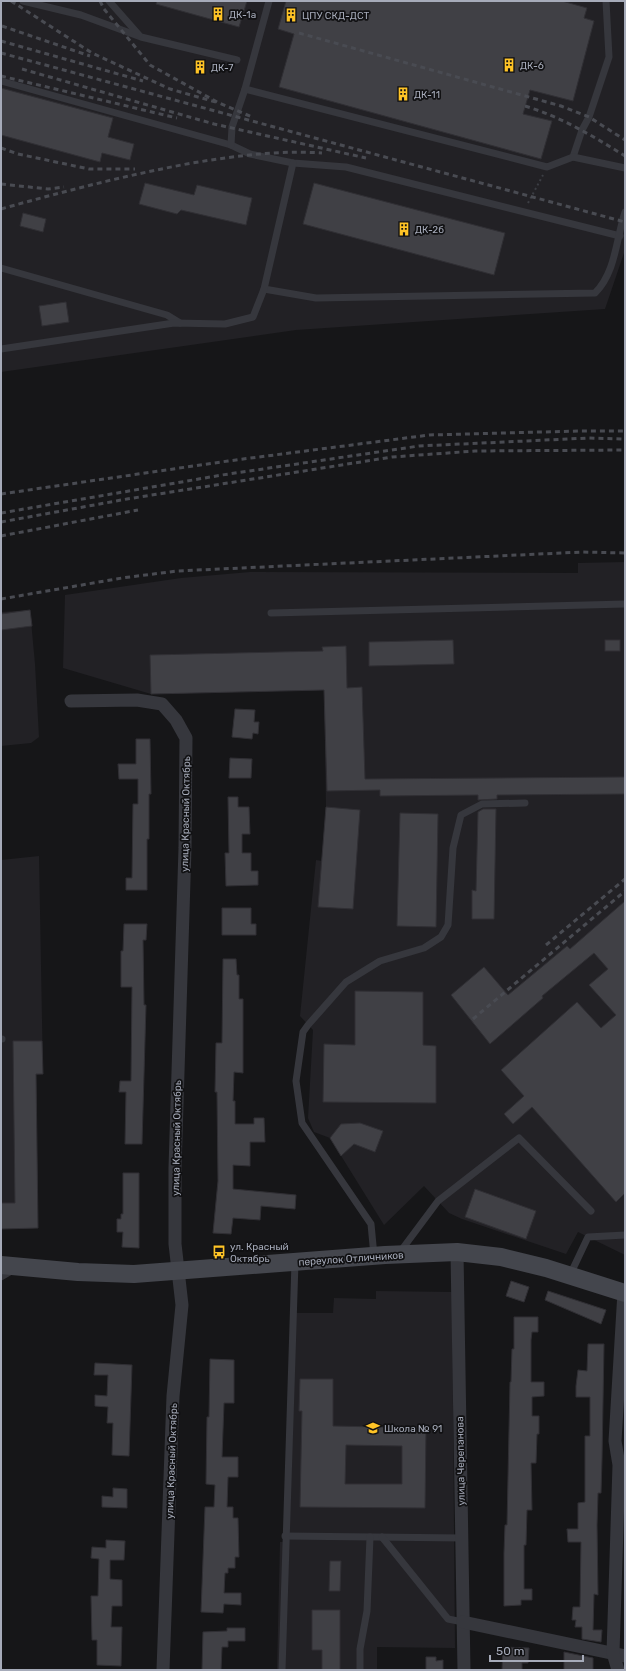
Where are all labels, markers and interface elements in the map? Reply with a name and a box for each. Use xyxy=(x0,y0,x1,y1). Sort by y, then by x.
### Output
building icon: ДК-1а xyxy=(210,6,226,22)
building icon: ЦПУ СКД-ДСТ xyxy=(283,7,299,23)
place label: ДК-1а xyxy=(229,9,256,21)
place label: ЦПУ СКД-ДСТ xyxy=(302,10,370,22)
building icon: ДК-6 xyxy=(501,57,517,73)
building icon: ДК-7 xyxy=(192,59,208,75)
place label: ДК-6 xyxy=(520,60,544,72)
place label: ДК-7 xyxy=(211,62,233,74)
building icon: ДК-11 xyxy=(395,86,411,102)
place label: ДК-11 xyxy=(414,89,440,101)
building icon: ДК-2б xyxy=(396,221,412,237)
place label: ДК-2б xyxy=(415,224,444,236)
street label: улица Красный Октябрь xyxy=(179,756,193,872)
street label: улица Красный Октябрь xyxy=(170,1080,184,1196)
place label: ул. Красный Октябрь xyxy=(230,1241,289,1265)
bus stop icon: ул. Красный Октябрь xyxy=(211,1244,227,1260)
street label: переулок Отличников xyxy=(298,1249,404,1269)
street label: улица Красный Октябрь xyxy=(164,1403,180,1519)
street label: улица Черепанова xyxy=(454,1416,468,1506)
school or university icon: Школа № 91 xyxy=(365,1420,381,1436)
place label: Школа № 91 xyxy=(384,1423,442,1435)
scale bar xyxy=(490,1637,583,1663)
text: 50 m xyxy=(496,1644,524,1658)

